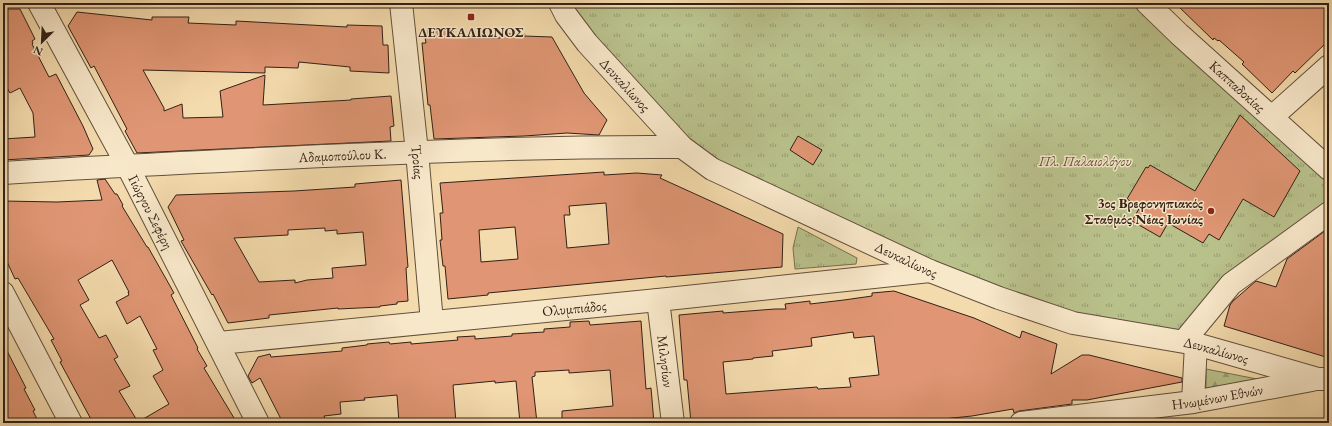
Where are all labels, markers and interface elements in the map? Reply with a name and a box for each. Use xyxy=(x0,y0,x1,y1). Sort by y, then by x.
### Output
marker: ΔΕΥΚΑΛΙΩΝΟΣ xyxy=(466,12,476,22)
north arrow xyxy=(22,22,62,62)
place label: ΔΕΥΚΑΛΙΩΝΟΣ xyxy=(418,23,524,41)
text: N xyxy=(31,43,45,59)
street label: Δευκαλίωνος xyxy=(596,54,655,116)
street label: Καππαδοκίας xyxy=(1206,57,1269,116)
street label: Αδαμοπούλου Κ. xyxy=(297,144,387,166)
street label: Τροίας xyxy=(407,144,428,180)
park label: Πλ. Παλαιολόγου xyxy=(1038,152,1131,170)
street label: Γιώργου Σεφέρη xyxy=(124,172,177,252)
place label: 3ος Βρεφονηπιακός Σταθμός Νέας Ιωνίας xyxy=(1085,194,1203,228)
marker: 3ος Βρεφονηπιακός Σταθμός Νέας Ιωνίας xyxy=(1206,206,1216,216)
street label: Δευκαλίωνος xyxy=(872,238,940,282)
street label: Ολυμπιάδος xyxy=(541,296,607,320)
street label: Δευκαλίωνος xyxy=(1182,333,1251,368)
street label: Μιλησίων xyxy=(653,334,678,389)
street label: Ηνωμένων Εθνών xyxy=(1171,380,1265,414)

